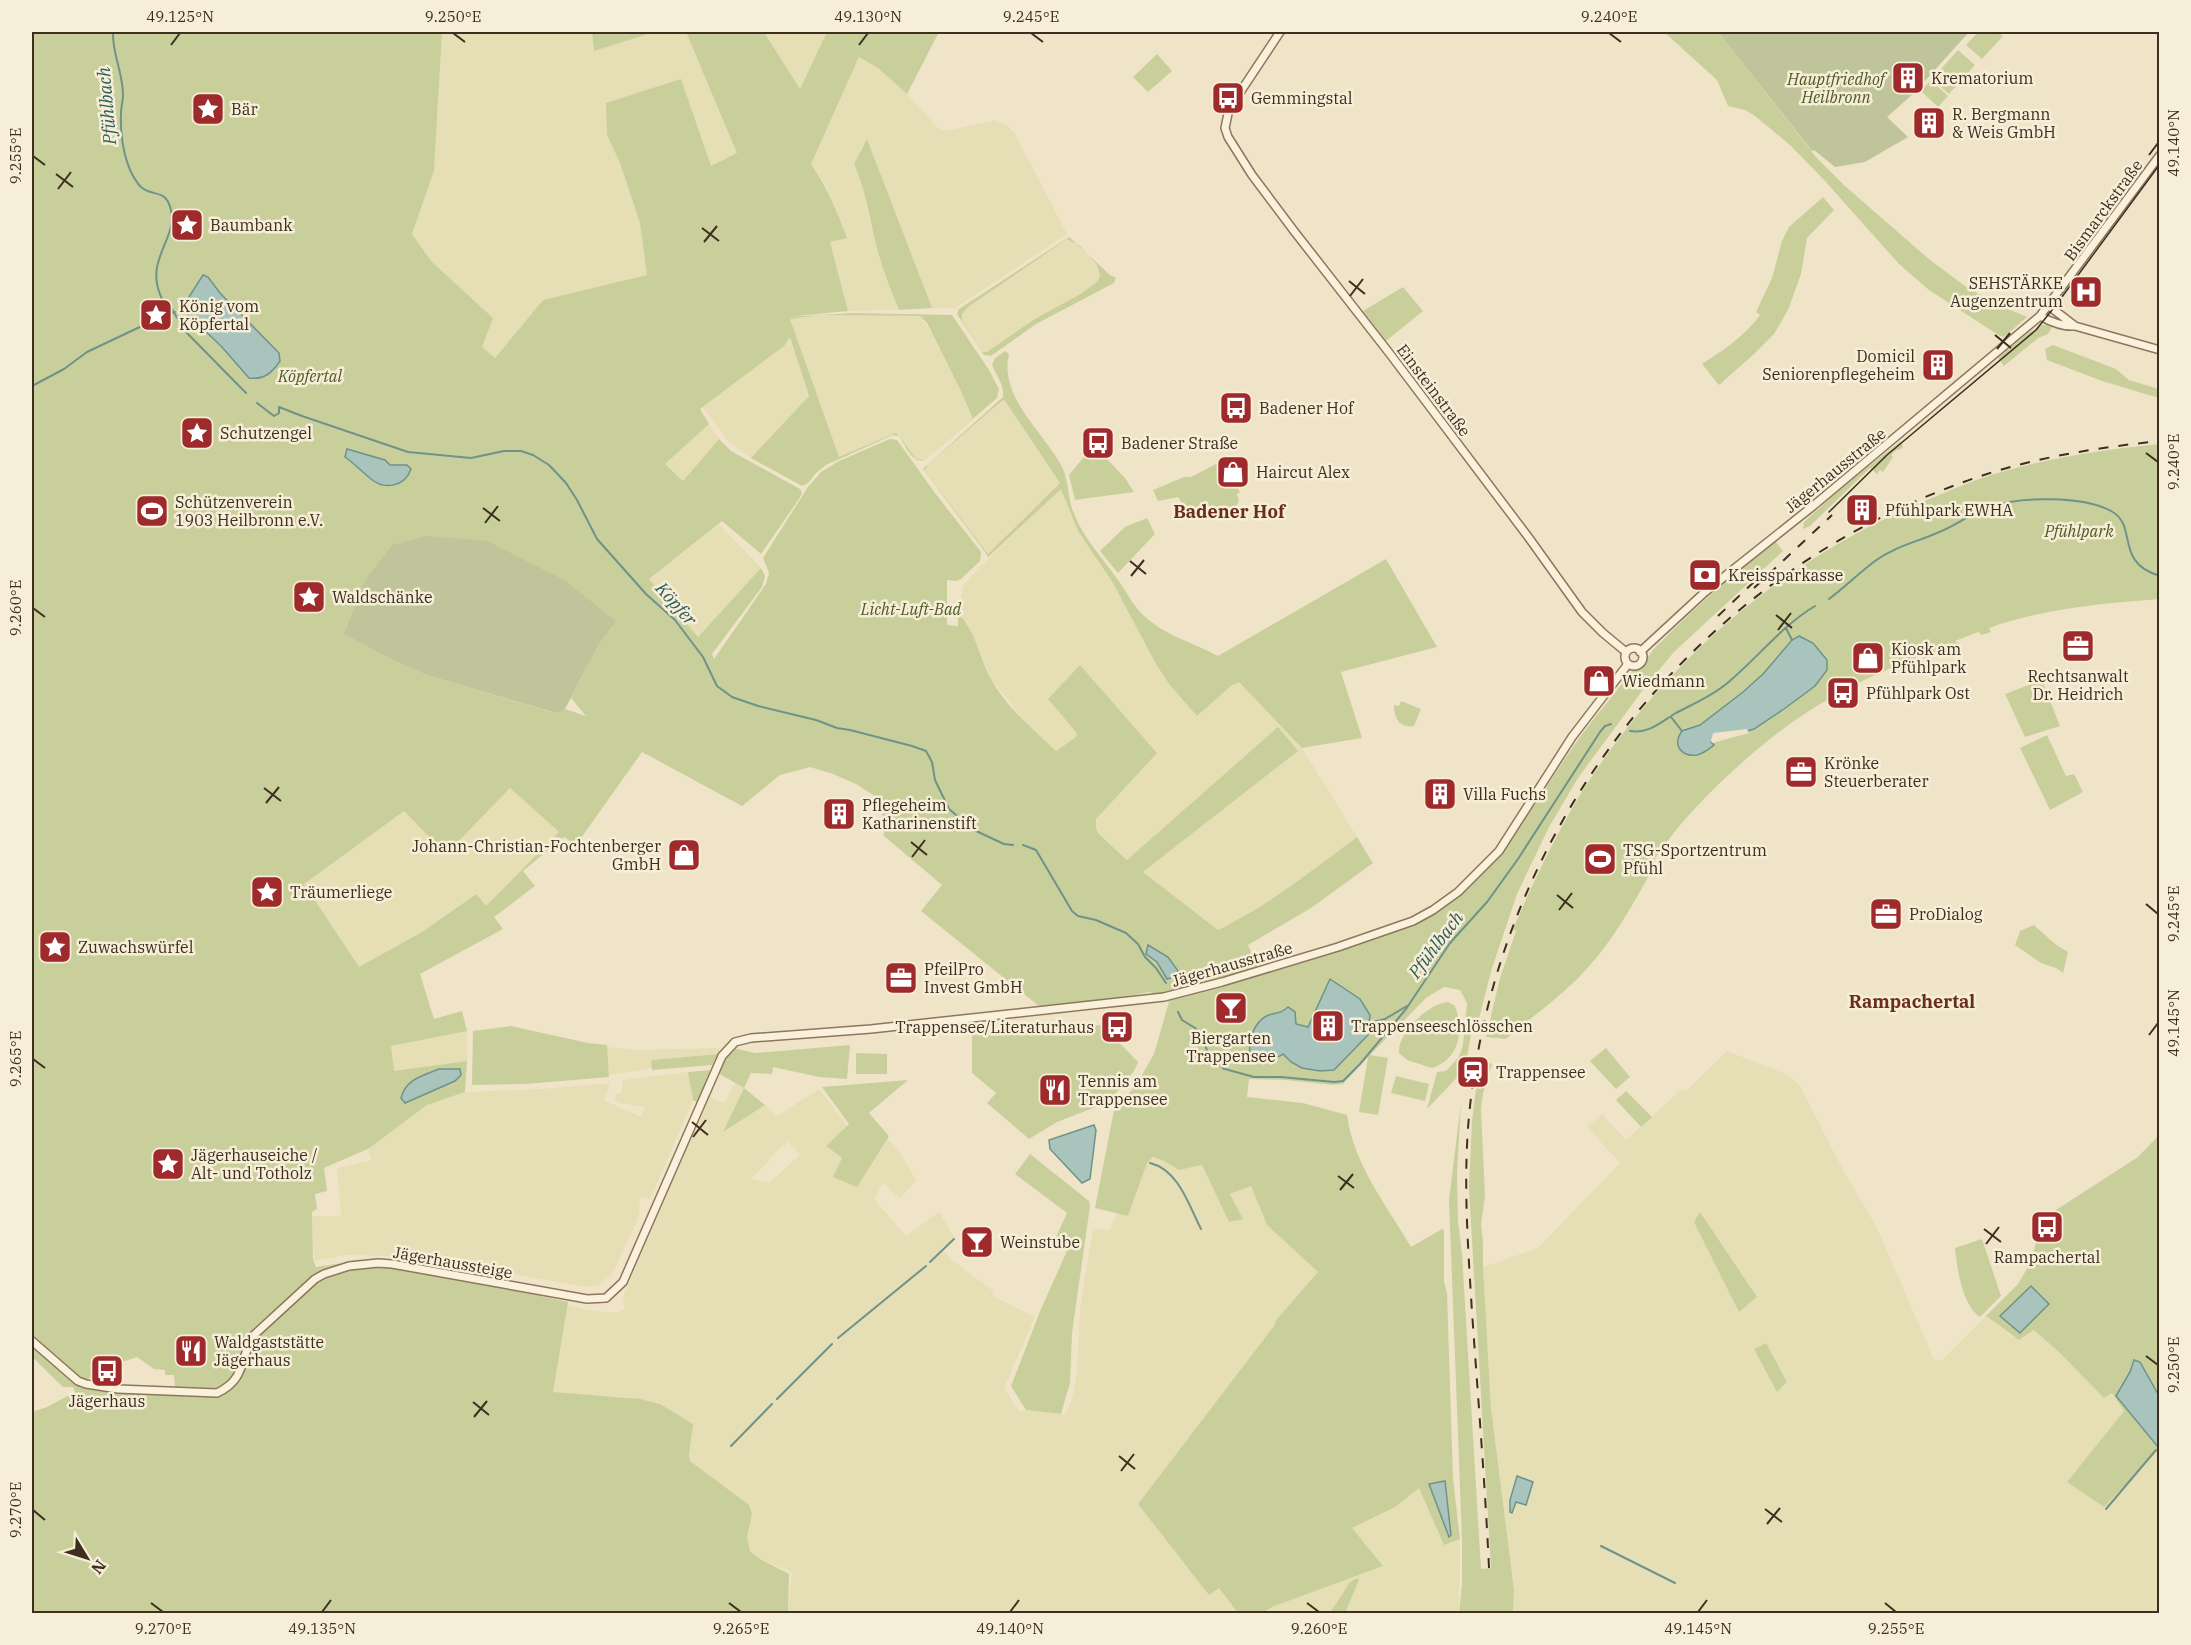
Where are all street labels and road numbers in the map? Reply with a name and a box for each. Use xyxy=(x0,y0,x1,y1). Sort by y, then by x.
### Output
street label: Bismarckstraße xyxy=(2060,155,2146,265)
street label: Einsteinstraße xyxy=(1393,340,1475,440)
street label: Jägerhausstraße xyxy=(1780,423,1890,517)
street label: Jägerhausstraße xyxy=(1169,937,1295,991)
street label: Jägerhaussteige xyxy=(392,1242,514,1282)

